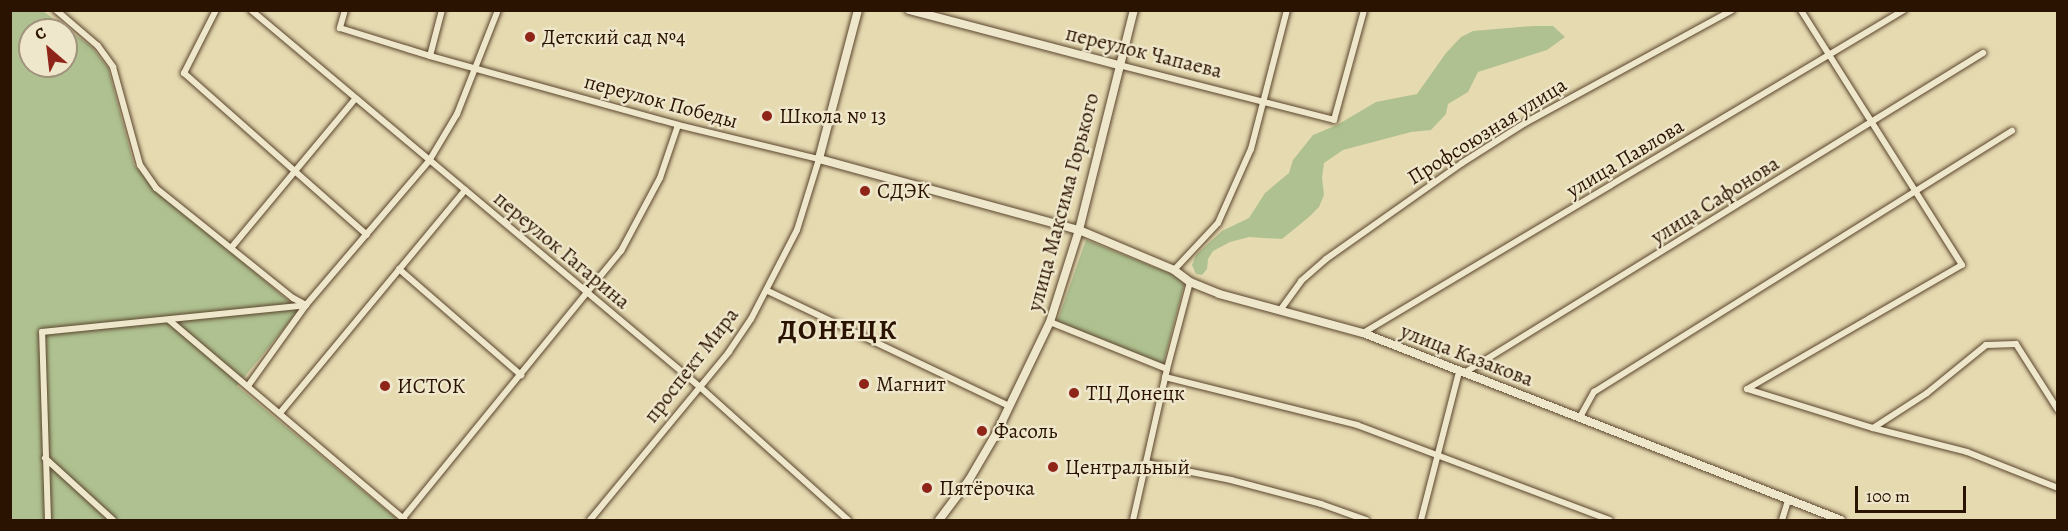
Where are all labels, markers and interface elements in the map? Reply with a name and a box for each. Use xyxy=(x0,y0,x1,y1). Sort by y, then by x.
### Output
north arrow xyxy=(18,18,78,78)
street label: переулок Чапаева xyxy=(1063,20,1225,84)
text: С xyxy=(31,22,50,46)
place label: Детский сад №4 xyxy=(542,24,686,50)
marker: Детский сад №4 xyxy=(523,30,537,44)
street label: переулок Победы xyxy=(582,68,740,134)
street label: Профсоюзная улица xyxy=(1403,72,1571,190)
street label: улица Максима Горького xyxy=(1022,90,1104,314)
place label: Школа № 13 xyxy=(779,103,887,129)
marker: Школа № 13 xyxy=(760,109,774,123)
street label: улица Павлова xyxy=(1562,113,1688,203)
street label: улица Сафонова xyxy=(1646,150,1784,250)
place label: СДЭК xyxy=(877,178,930,204)
marker: СДЭК xyxy=(858,184,872,198)
street label: переулок Гагарина xyxy=(489,186,635,314)
street label: проспект Мира xyxy=(638,302,744,428)
district label: ДОНЕЦК xyxy=(778,315,898,347)
street label: улица Казакова xyxy=(1397,318,1537,392)
place label: Магнит xyxy=(876,371,946,397)
place label: ИСТОК xyxy=(397,373,465,399)
marker: Магнит xyxy=(857,377,871,391)
marker: ИСТОК xyxy=(378,379,392,393)
place label: ТЦ Донецк xyxy=(1086,380,1185,406)
marker: ТЦ Донецк xyxy=(1067,386,1081,400)
place label: Фасоль xyxy=(994,418,1057,444)
marker: Фасоль xyxy=(975,424,989,438)
place label: Центральный xyxy=(1065,454,1190,480)
marker: Центральный xyxy=(1046,460,1060,474)
scale bar xyxy=(1858,474,1969,512)
place label: Пятёрочка xyxy=(939,475,1035,501)
marker: Пятёрочка xyxy=(920,481,934,495)
text: 100 m xyxy=(1866,484,1910,508)

